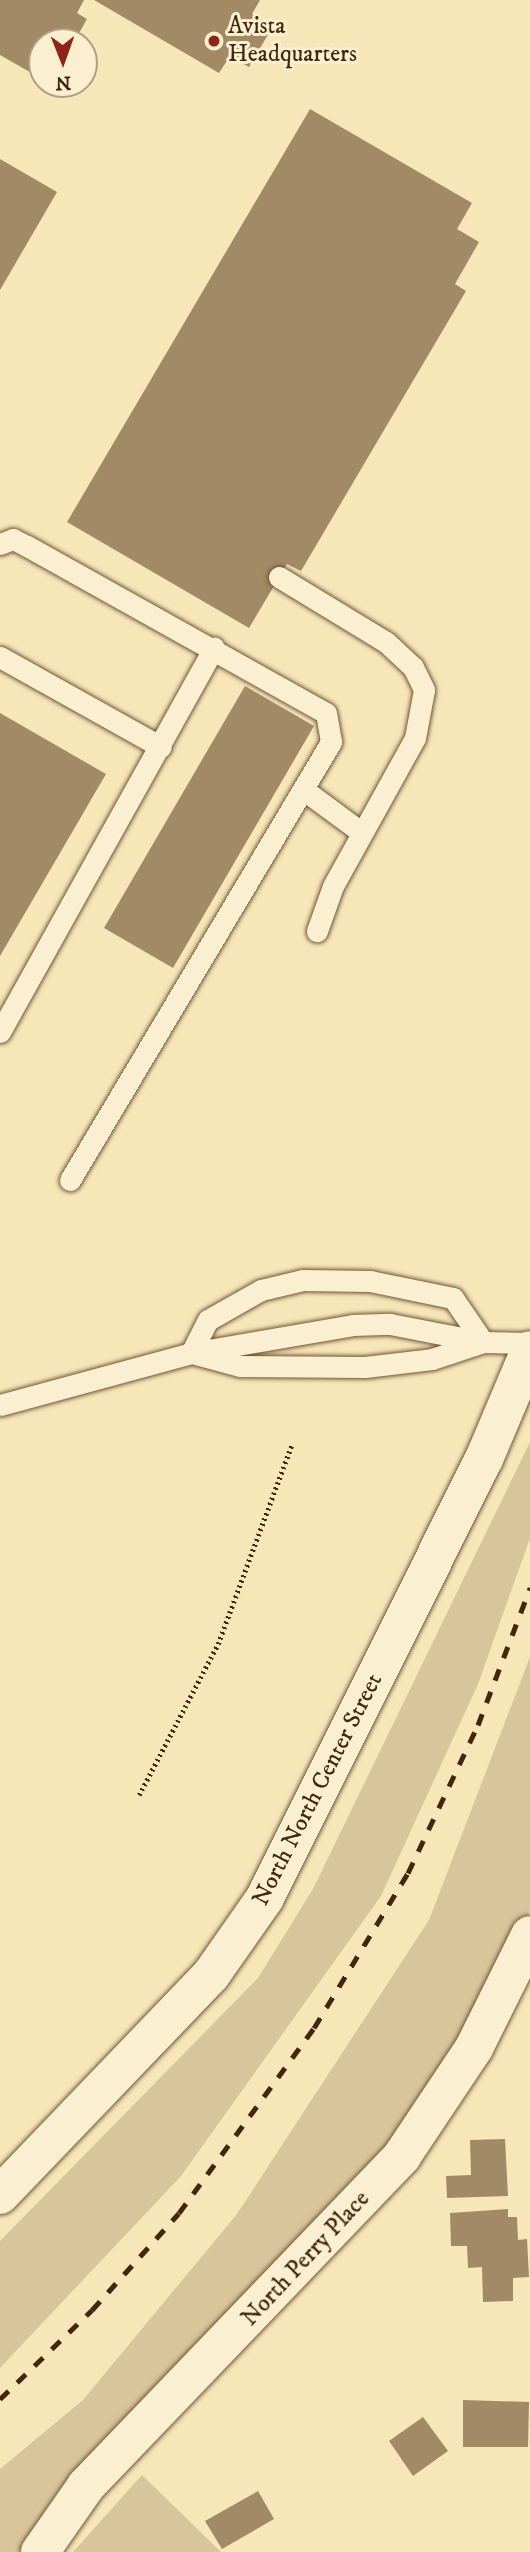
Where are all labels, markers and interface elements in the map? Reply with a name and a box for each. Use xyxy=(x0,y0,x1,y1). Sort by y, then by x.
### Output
place label: Avista Headquarters xyxy=(228,13,357,69)
north arrow xyxy=(28,28,98,98)
marker: Avista Headquarters xyxy=(206,33,222,49)
text: N xyxy=(55,71,71,94)
street label: North North Center Street xyxy=(247,1669,389,1911)
street label: North Perry Place xyxy=(236,2185,376,2333)

